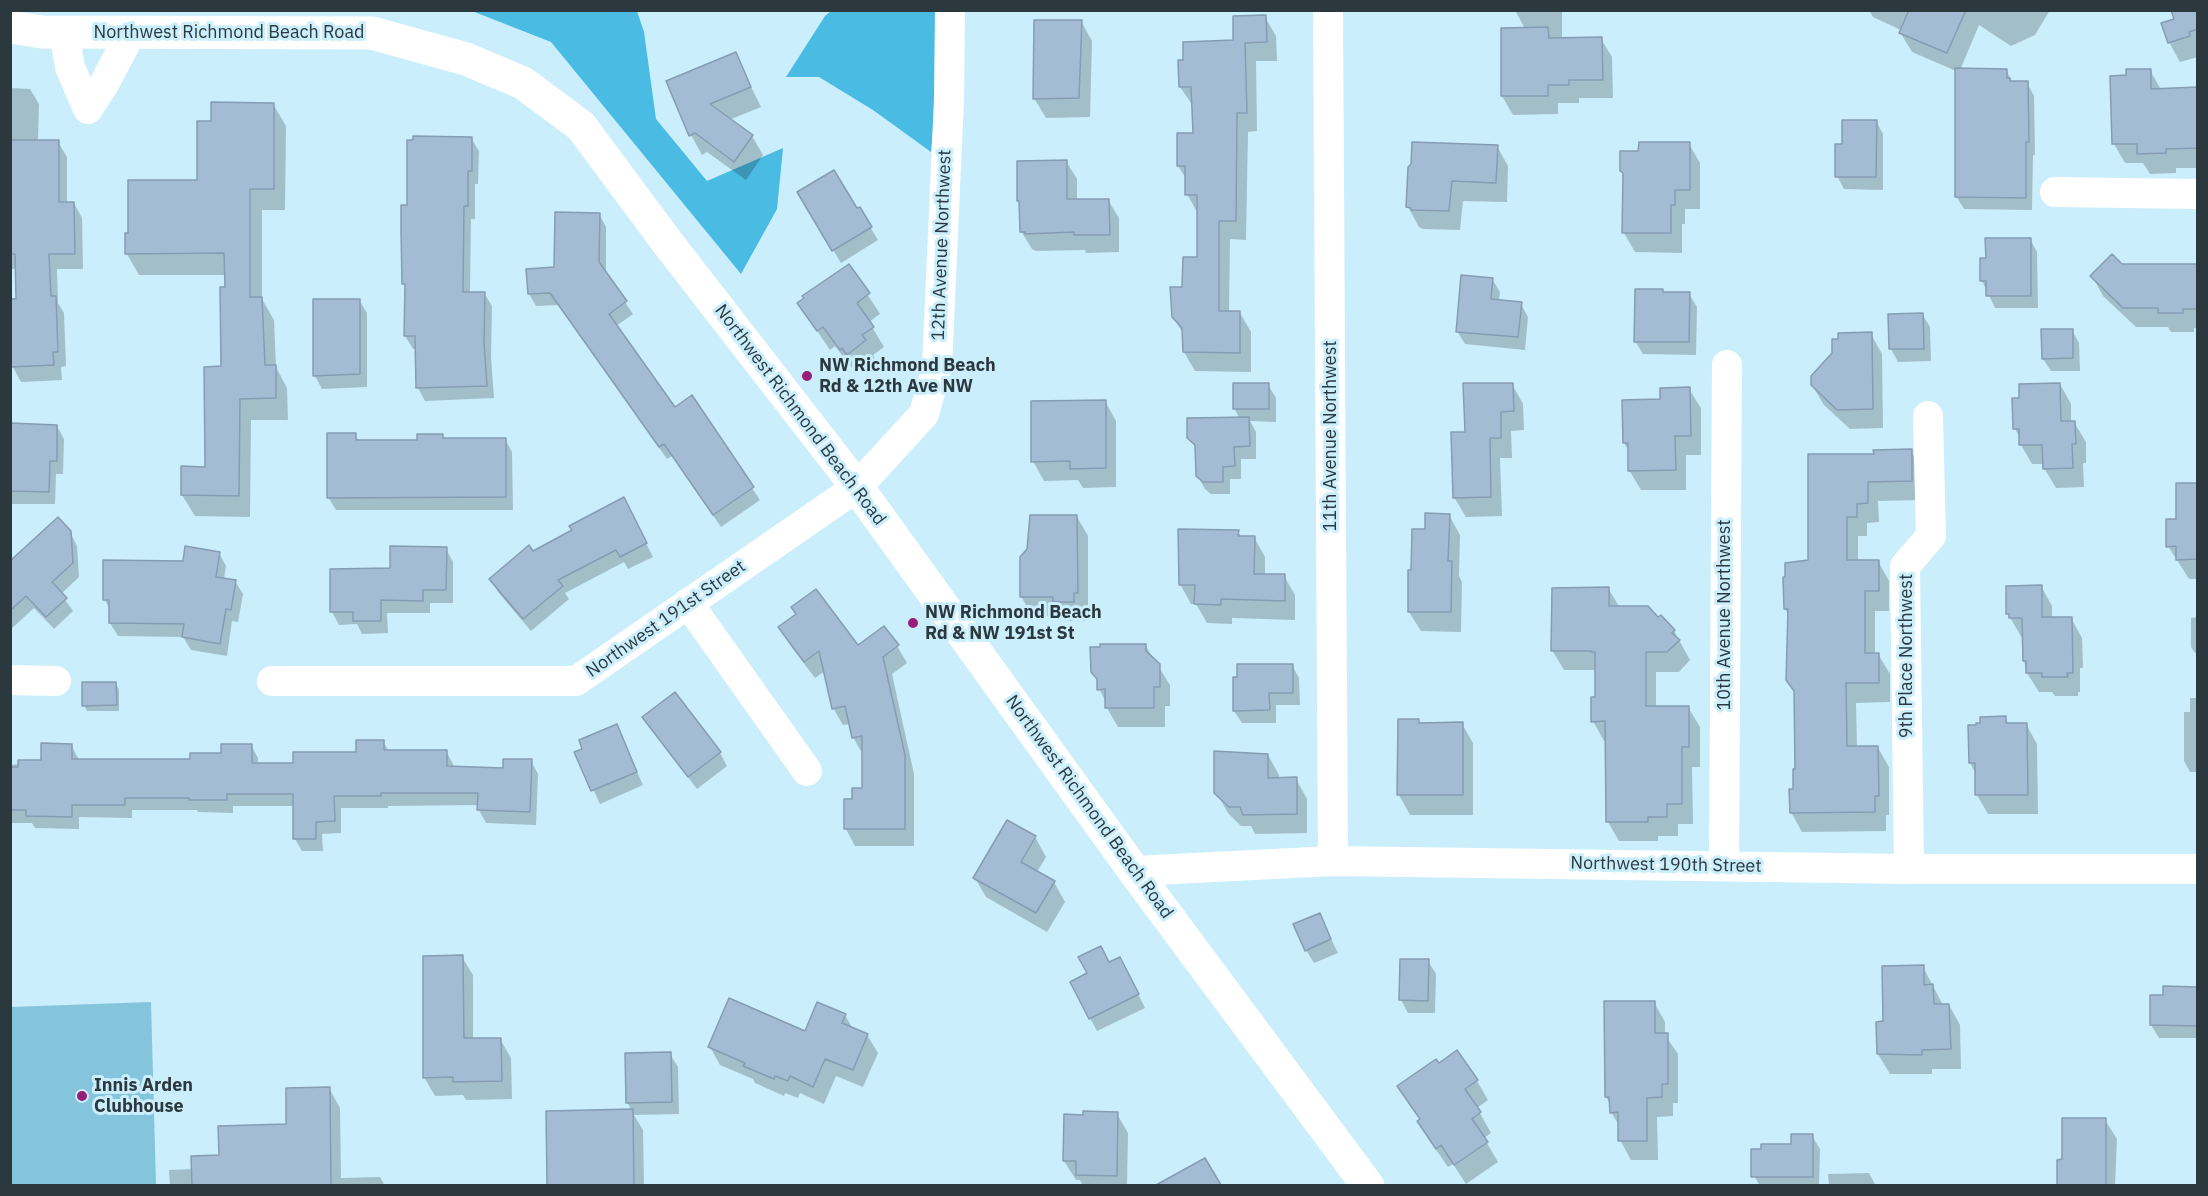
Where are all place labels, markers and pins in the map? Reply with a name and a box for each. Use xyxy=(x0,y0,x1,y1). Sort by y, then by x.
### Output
place label: NW Richmond Beach Rd & 12th Ave NW xyxy=(819,355,996,398)
marker: NW Richmond Beach Rd & 12th Ave NW xyxy=(800,369,814,383)
place label: NW Richmond Beach Rd & NW 191st St xyxy=(925,602,1102,644)
marker: NW Richmond Beach Rd & NW 191st St xyxy=(906,616,920,630)
place label: Innis Arden Clubhouse xyxy=(94,1075,193,1118)
marker: Innis Arden Clubhouse xyxy=(75,1089,89,1103)

